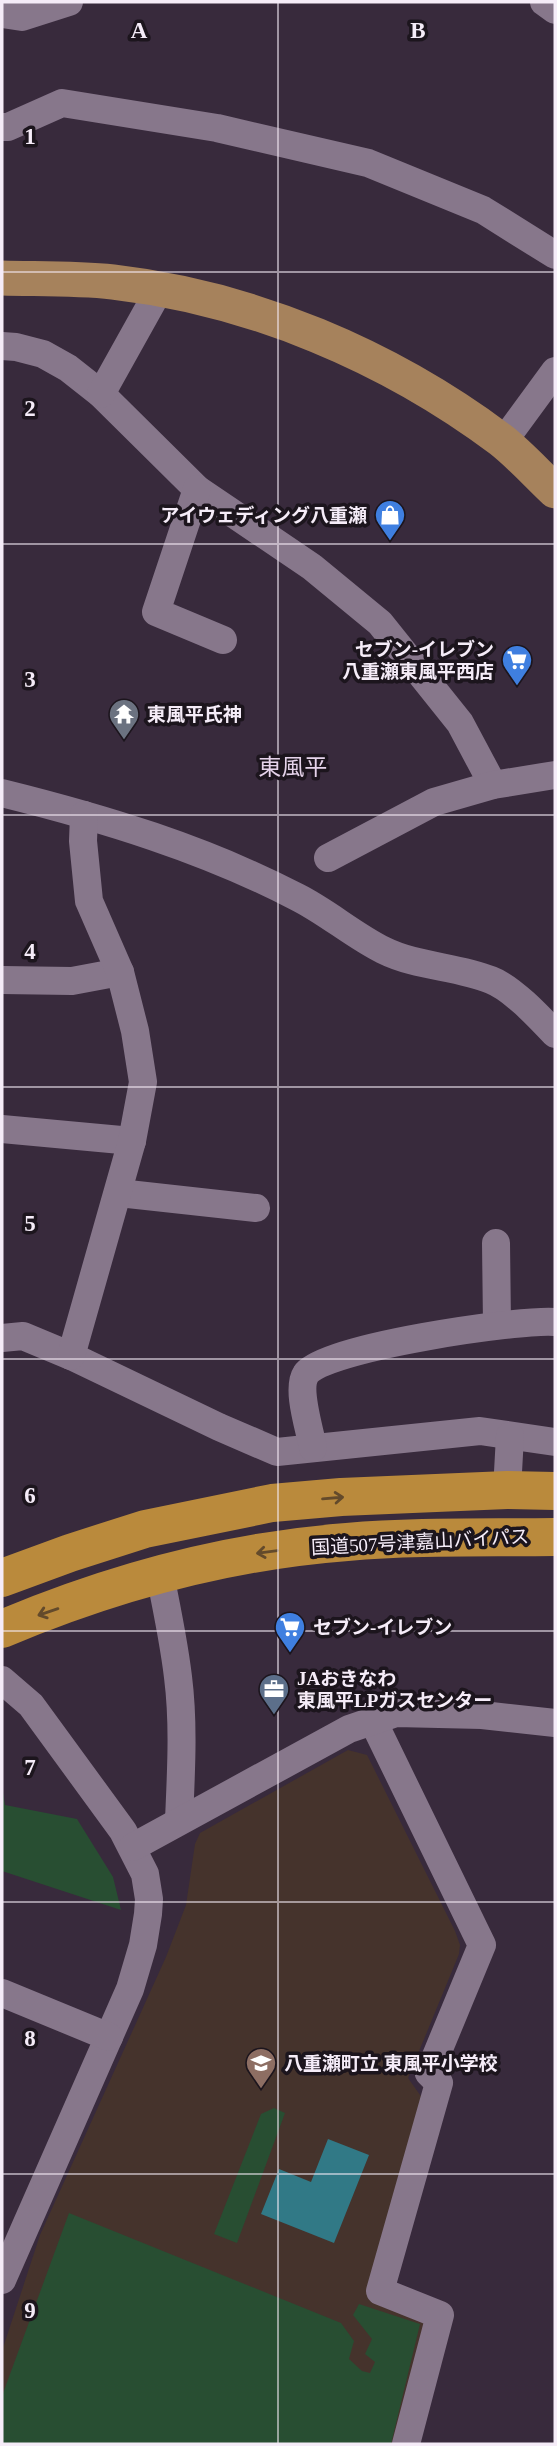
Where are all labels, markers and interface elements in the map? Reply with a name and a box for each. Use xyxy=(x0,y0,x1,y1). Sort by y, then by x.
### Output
text: A xyxy=(131,18,148,43)
text: B xyxy=(410,18,426,43)
text: 1 xyxy=(24,124,36,149)
text: 2 xyxy=(24,396,36,421)
shop icon: アイウェディング八重瀬 xyxy=(373,498,407,542)
place label: アイウェディング八重瀬 xyxy=(160,505,367,526)
place label: セブン-イレブン 八重瀬東風平西店 xyxy=(342,639,494,682)
supermarket icon: セブン-イレブン 八重瀬東風平西店 xyxy=(500,643,534,687)
text: 3 xyxy=(24,667,36,692)
temple icon: 東風平氏神 xyxy=(107,697,141,741)
place label: 東風平氏神 xyxy=(147,704,242,725)
district label: 東風平 xyxy=(259,755,328,780)
text: 4 xyxy=(24,939,36,964)
text: 5 xyxy=(24,1211,36,1236)
text: 6 xyxy=(24,1483,36,1508)
one-way arrow xyxy=(321,1491,343,1504)
street label: 国道507号津嘉山バイパス xyxy=(311,1526,529,1558)
one-way arrow xyxy=(256,1546,279,1559)
one-way arrow xyxy=(38,1607,60,1619)
supermarket icon: セブン-イレブン xyxy=(273,1610,307,1654)
place label: セブン-イレブン xyxy=(313,1617,452,1638)
place label: JAおきなわ 東風平LPガスセンター xyxy=(297,1668,492,1711)
office icon: JAおきなわ 東風平LPガスセンター xyxy=(257,1672,291,1716)
text: 7 xyxy=(24,1755,36,1780)
text: 8 xyxy=(24,2026,36,2051)
school or university icon: 八重瀬町立 東風平小学校 xyxy=(244,2046,278,2090)
place label: 八重瀬町立 東風平小学校 xyxy=(284,2053,498,2074)
text: 9 xyxy=(24,2298,36,2323)

